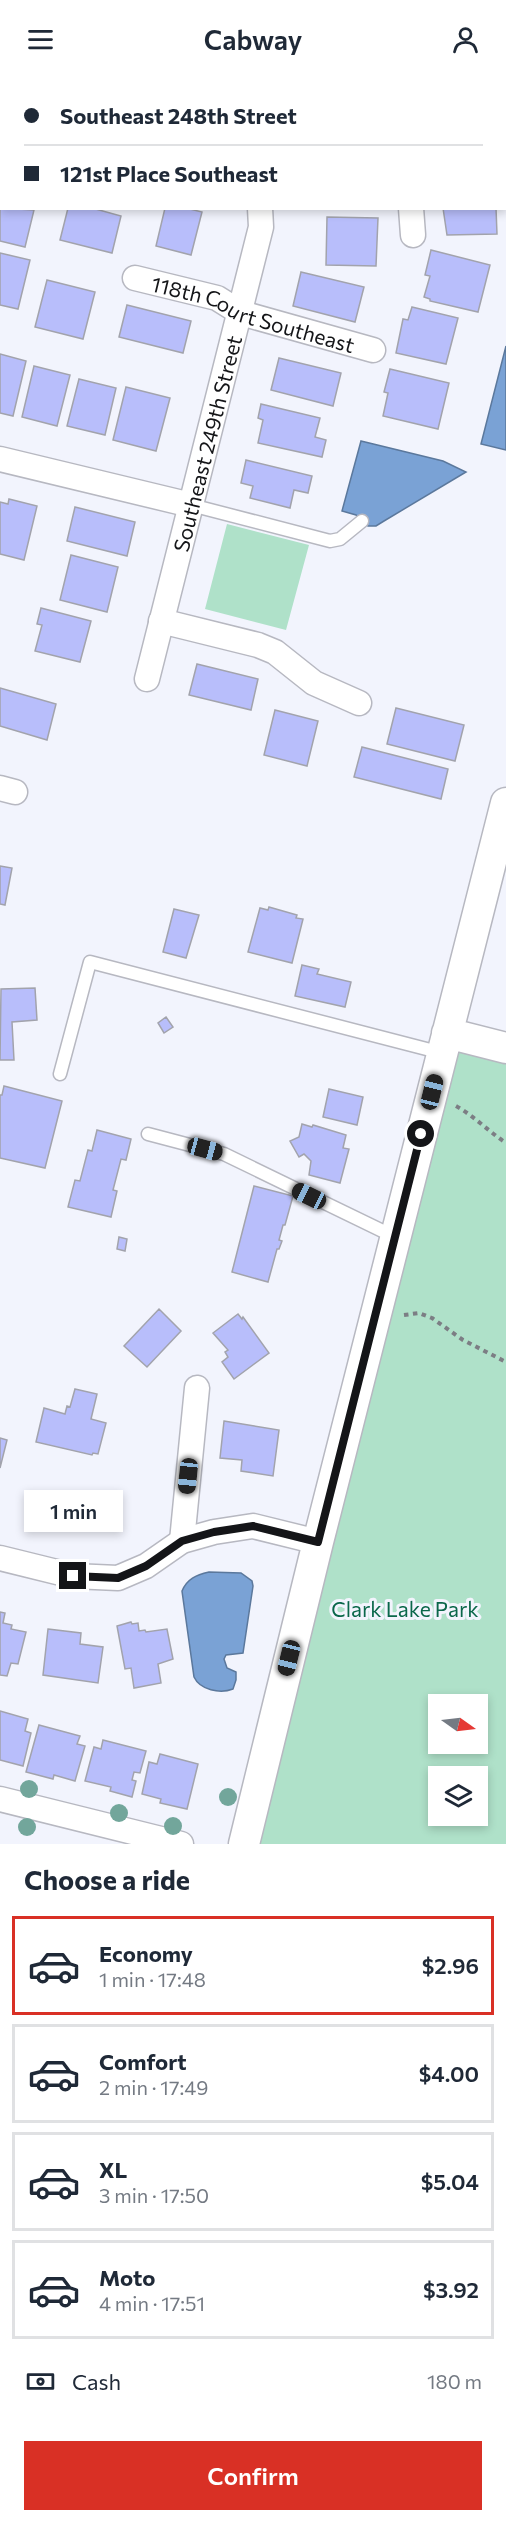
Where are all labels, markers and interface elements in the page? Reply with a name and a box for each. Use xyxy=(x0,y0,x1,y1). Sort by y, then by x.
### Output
icon: menu xyxy=(24,23,57,56)
text: Cabway xyxy=(204,23,302,56)
icon: person xyxy=(449,23,482,56)
text: Southeast 248th Street xyxy=(60,102,297,129)
text: 121st Place Southeast xyxy=(60,160,278,187)
street label: 118th Court Southeast xyxy=(149,270,358,357)
street label: Southeast 249th Street xyxy=(167,333,246,554)
car xyxy=(419,1072,445,1112)
route start xyxy=(407,1120,434,1147)
car xyxy=(185,1136,225,1162)
car xyxy=(289,1180,329,1212)
car xyxy=(177,1457,199,1495)
callout: 1 min xyxy=(23,1489,122,1531)
text: 1 min xyxy=(50,1499,97,1523)
route end xyxy=(59,1562,86,1589)
park label: Clark Lake Park xyxy=(331,1596,479,1621)
car xyxy=(276,1638,302,1678)
north arrow xyxy=(428,1694,488,1754)
map controls xyxy=(428,1694,488,1826)
button: layers xyxy=(428,1766,488,1826)
text: Choose a ride xyxy=(24,1863,190,1896)
icon: car xyxy=(27,1939,81,1993)
text: Economy xyxy=(99,1940,193,1967)
text: $2.96 xyxy=(422,1952,479,1979)
text: 1 min · 17:48 xyxy=(99,1967,206,1991)
icon: car xyxy=(27,2047,81,2101)
text: Comfort xyxy=(99,2048,187,2075)
text: $4.00 xyxy=(419,2060,479,2087)
text: 2 min · 17:49 xyxy=(99,2075,208,2099)
icon: car xyxy=(27,2155,81,2209)
text: XL xyxy=(99,2156,127,2183)
text: $5.04 xyxy=(421,2168,479,2195)
text: 3 min · 17:50 xyxy=(99,2183,209,2207)
icon: car xyxy=(27,2263,81,2317)
text: Moto xyxy=(99,2264,155,2291)
text: $3.92 xyxy=(423,2276,479,2303)
text: 4 min · 17:51 xyxy=(99,2291,205,2315)
icon: cash xyxy=(24,2365,57,2398)
text: Cash xyxy=(72,2368,121,2395)
text: 180 m xyxy=(427,2369,482,2393)
button: Confirm xyxy=(24,2441,482,2510)

